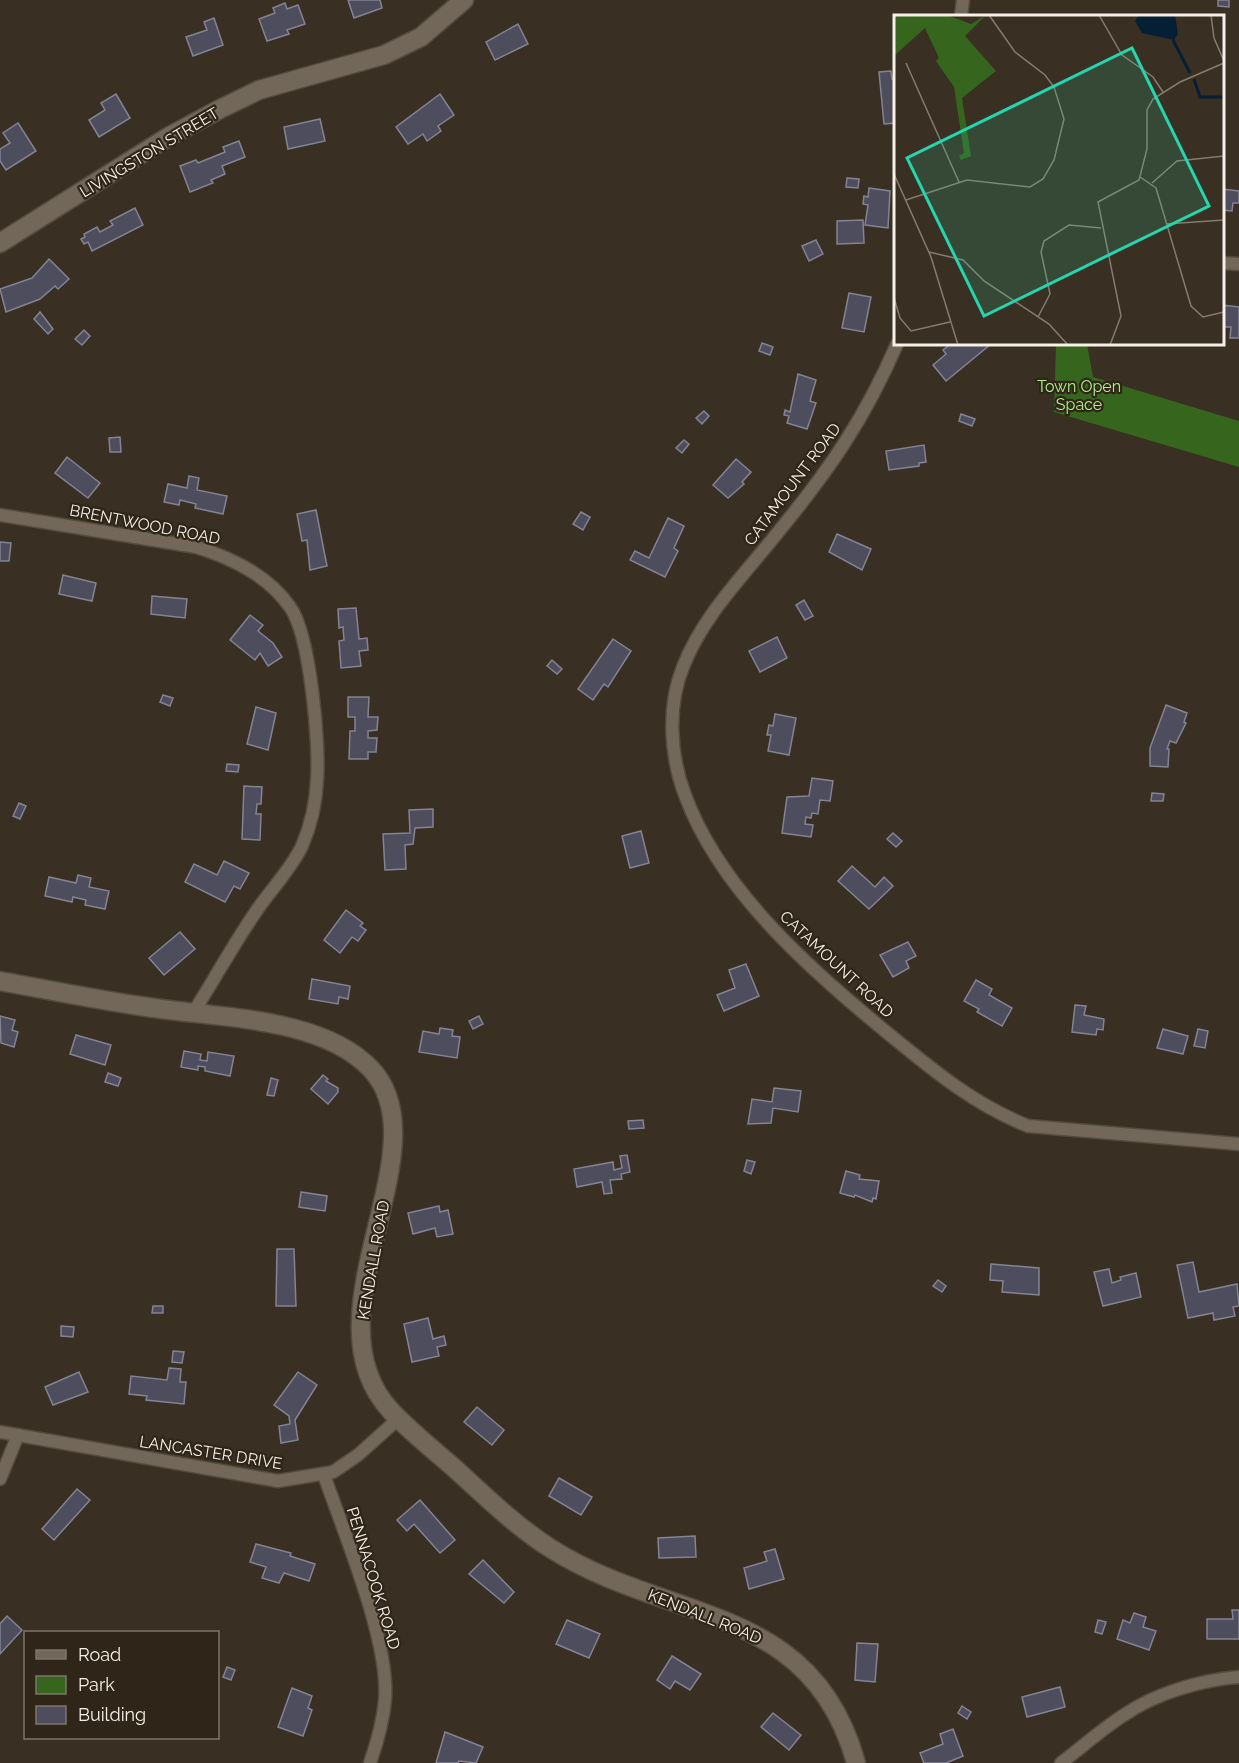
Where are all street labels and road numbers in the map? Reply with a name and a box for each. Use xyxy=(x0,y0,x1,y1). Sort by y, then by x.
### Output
street label: LIVINGSTON STREET xyxy=(76,103,222,201)
street label: CATAMOUNT ROAD xyxy=(740,419,845,549)
street label: BRENTWOOD ROAD xyxy=(68,501,222,548)
street label: CATAMOUNT ROAD xyxy=(776,907,897,1022)
street label: KENDALL ROAD xyxy=(354,1199,393,1321)
street label: LANCASTER DRIVE xyxy=(138,1432,284,1473)
street label: PENNACOOK ROAD xyxy=(343,1505,404,1652)
street label: KENDALL ROAD xyxy=(645,1585,764,1648)

